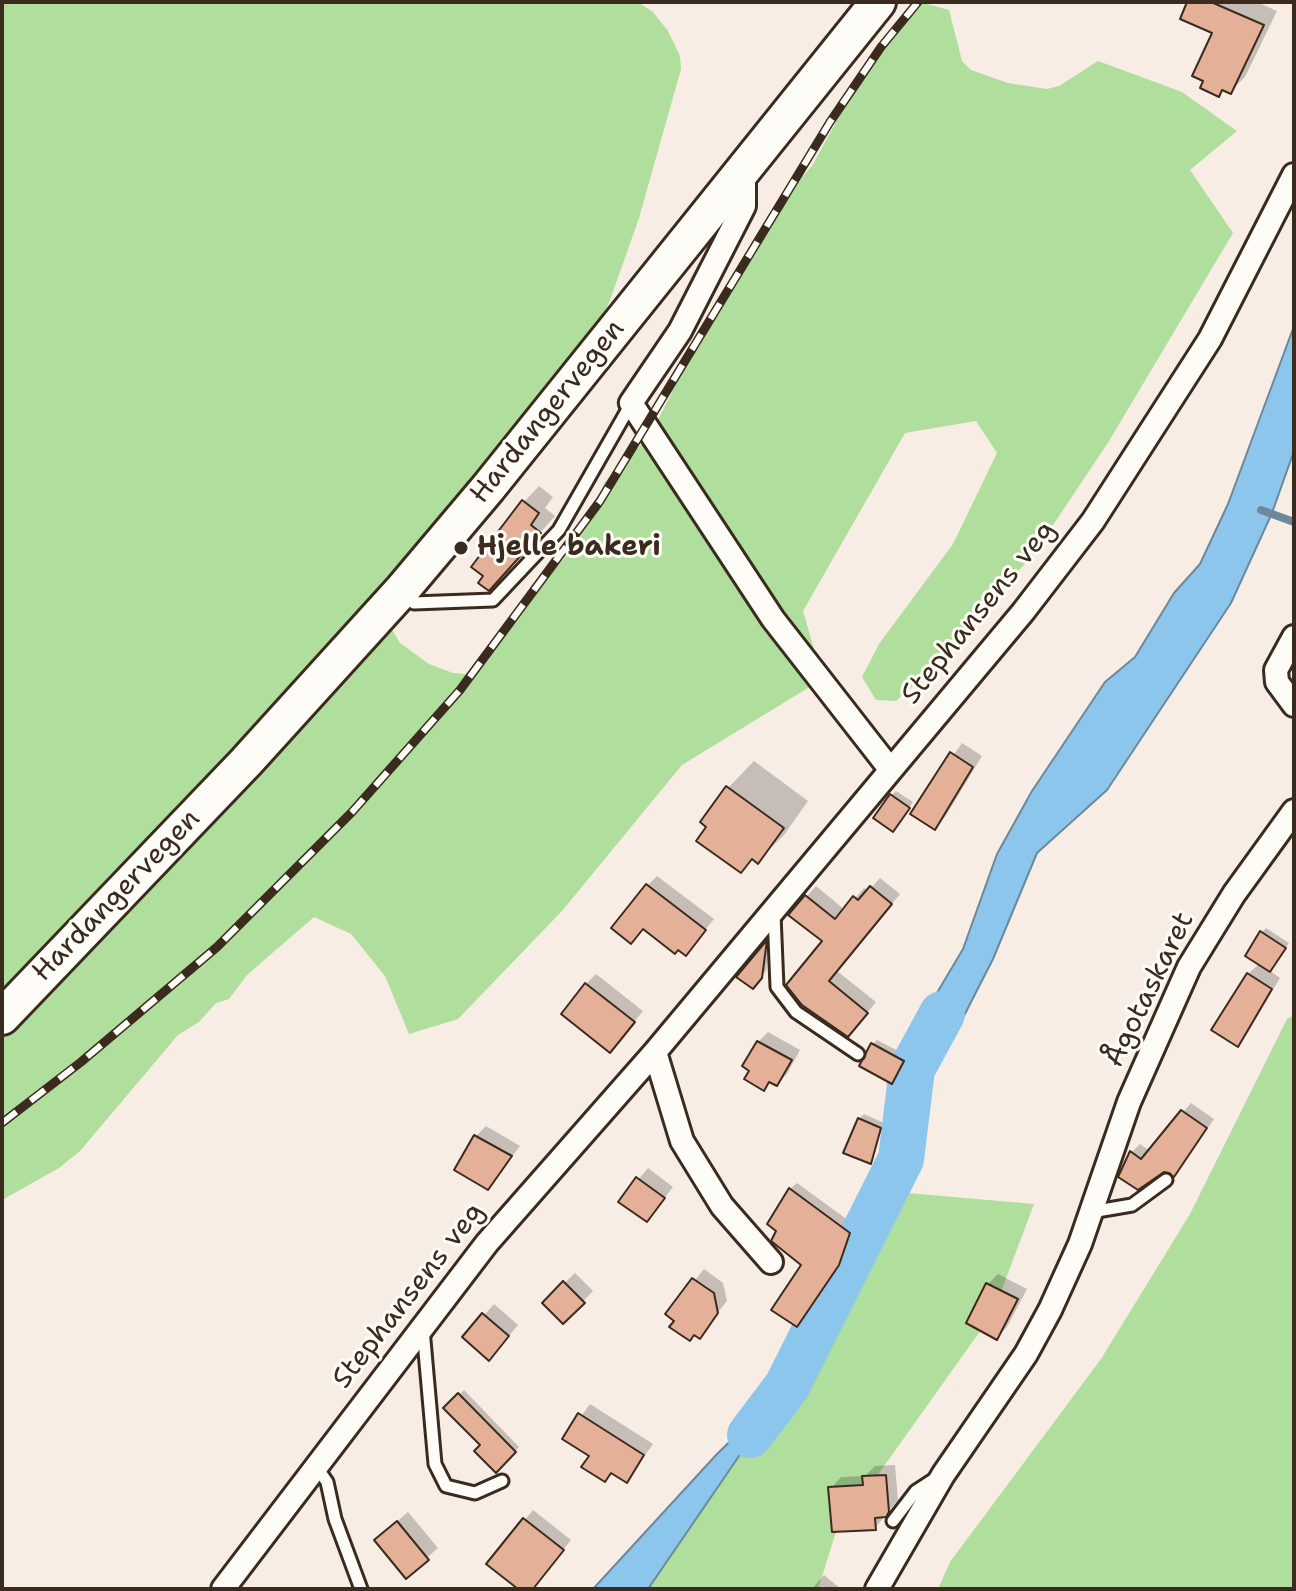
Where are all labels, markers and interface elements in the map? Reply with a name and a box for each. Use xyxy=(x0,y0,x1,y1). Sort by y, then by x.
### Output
street label: Hardangervegen xyxy=(464,313,632,511)
street label: Stephansens veg xyxy=(895,514,1063,712)
place label: Hjelle bakeri xyxy=(477,531,661,565)
marker: Hjelle bakeri xyxy=(452,539,470,557)
street label: Hardangervegen xyxy=(26,803,208,989)
street label: Ågotaskaret xyxy=(1098,907,1202,1073)
street label: Stephansens veg xyxy=(326,1196,492,1396)

